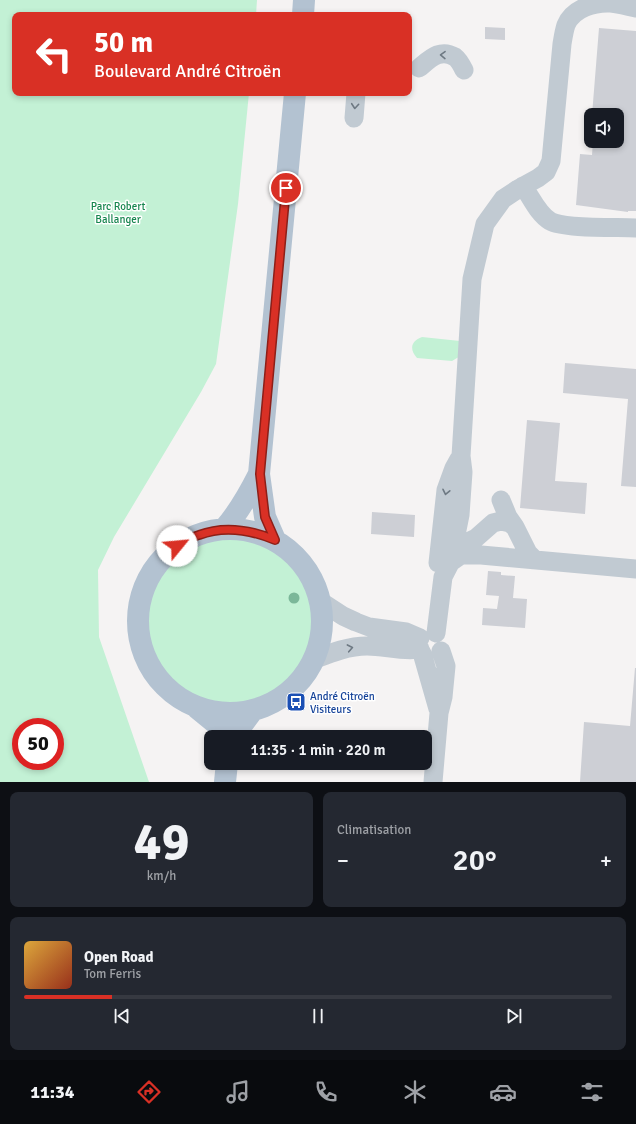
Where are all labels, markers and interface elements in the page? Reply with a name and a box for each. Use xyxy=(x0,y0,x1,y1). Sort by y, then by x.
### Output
text: 50 m xyxy=(94,26,153,60)
icon: left xyxy=(28,28,80,80)
one-way arrow xyxy=(440,51,446,60)
text: Boulevard André Citroën xyxy=(94,60,281,82)
one-way arrow xyxy=(351,103,360,109)
map controls xyxy=(584,108,624,148)
button: sound xyxy=(584,108,624,148)
pin xyxy=(269,171,303,205)
icon: arrive xyxy=(275,177,297,199)
park label: Parc Robert Ballanger xyxy=(91,200,145,226)
one-way arrow xyxy=(443,489,451,495)
position arrow xyxy=(156,525,198,567)
one-way arrow xyxy=(347,644,353,652)
place label: André Citroën Visiteurs xyxy=(310,690,375,716)
bus stop icon: André Citroën Visiteurs xyxy=(285,691,307,713)
speed limit sign: 50 xyxy=(12,718,64,770)
text: 11:35 · 1 min · 220 m xyxy=(251,741,385,759)
text: 49 xyxy=(133,810,190,874)
text: Climatisation xyxy=(337,822,411,838)
text: 20° xyxy=(453,842,496,879)
text: − xyxy=(337,847,349,874)
text: + xyxy=(600,847,612,874)
text: km/h xyxy=(147,868,176,884)
text: Open Road xyxy=(84,948,154,966)
text: Tom Ferris xyxy=(84,966,141,982)
icon: previous xyxy=(111,1005,133,1027)
icon: pause xyxy=(307,1005,329,1027)
icon: next xyxy=(503,1005,525,1027)
icon: directions xyxy=(135,1078,163,1106)
icon: music xyxy=(224,1078,252,1106)
icon: phone xyxy=(312,1078,340,1106)
icon: climate xyxy=(401,1078,429,1106)
icon: car xyxy=(489,1078,517,1106)
icon: filters xyxy=(578,1078,606,1106)
text: 11:34 xyxy=(30,1081,74,1103)

